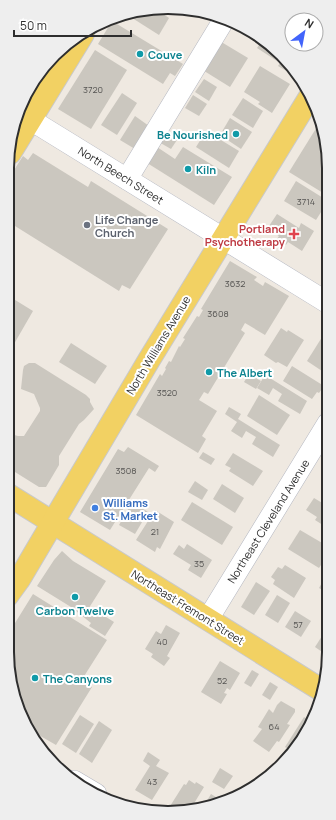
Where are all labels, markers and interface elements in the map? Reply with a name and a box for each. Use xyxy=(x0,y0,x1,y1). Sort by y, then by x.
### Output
scale bar xyxy=(14,12,131,38)
north arrow xyxy=(284,12,324,52)
text: N xyxy=(302,15,317,32)
text: 50 m xyxy=(20,17,47,34)
place label: Couve xyxy=(148,47,183,62)
marker: Couve xyxy=(135,49,145,59)
house number: 3720 xyxy=(83,83,103,96)
place label: Be Nourished xyxy=(157,127,228,142)
marker: Be Nourished xyxy=(231,129,241,139)
street label: North Beech Street xyxy=(76,143,166,207)
place label: Kiln xyxy=(196,162,216,177)
marker: Kiln xyxy=(183,164,193,174)
house number: 3714 xyxy=(297,195,315,208)
place label: Life Change Church xyxy=(95,212,159,240)
marker: Life Change Church xyxy=(82,220,92,230)
place label: Portland Psychotherapy xyxy=(205,221,286,249)
marker: Portland Psychotherapy xyxy=(288,228,300,240)
house number: 3632 xyxy=(225,277,245,290)
street label: North Williams Avenue xyxy=(123,292,194,397)
house number: 3608 xyxy=(207,307,229,320)
place label: The Albert xyxy=(217,365,273,380)
marker: The Albert xyxy=(204,367,214,377)
house number: 3520 xyxy=(157,386,177,399)
street label: Northeast Cleveland Avenue xyxy=(224,456,313,586)
house number: 3508 xyxy=(116,464,136,477)
place label: Williams St. Market xyxy=(103,495,158,523)
marker: Williams St. Market xyxy=(90,503,100,513)
house number: 21 xyxy=(151,525,159,538)
house number: 35 xyxy=(194,557,204,570)
street label: Northeast Fremont Street xyxy=(129,566,247,648)
marker: Carbon Twelve xyxy=(70,592,80,602)
place label: Carbon Twelve xyxy=(36,603,115,618)
house number: 57 xyxy=(293,618,303,631)
house number: 40 xyxy=(157,635,167,648)
place label: The Canyons xyxy=(43,671,112,686)
marker: The Canyons xyxy=(30,673,40,683)
house number: 52 xyxy=(217,674,227,687)
house number: 64 xyxy=(269,720,279,733)
house number: 43 xyxy=(147,775,157,788)

